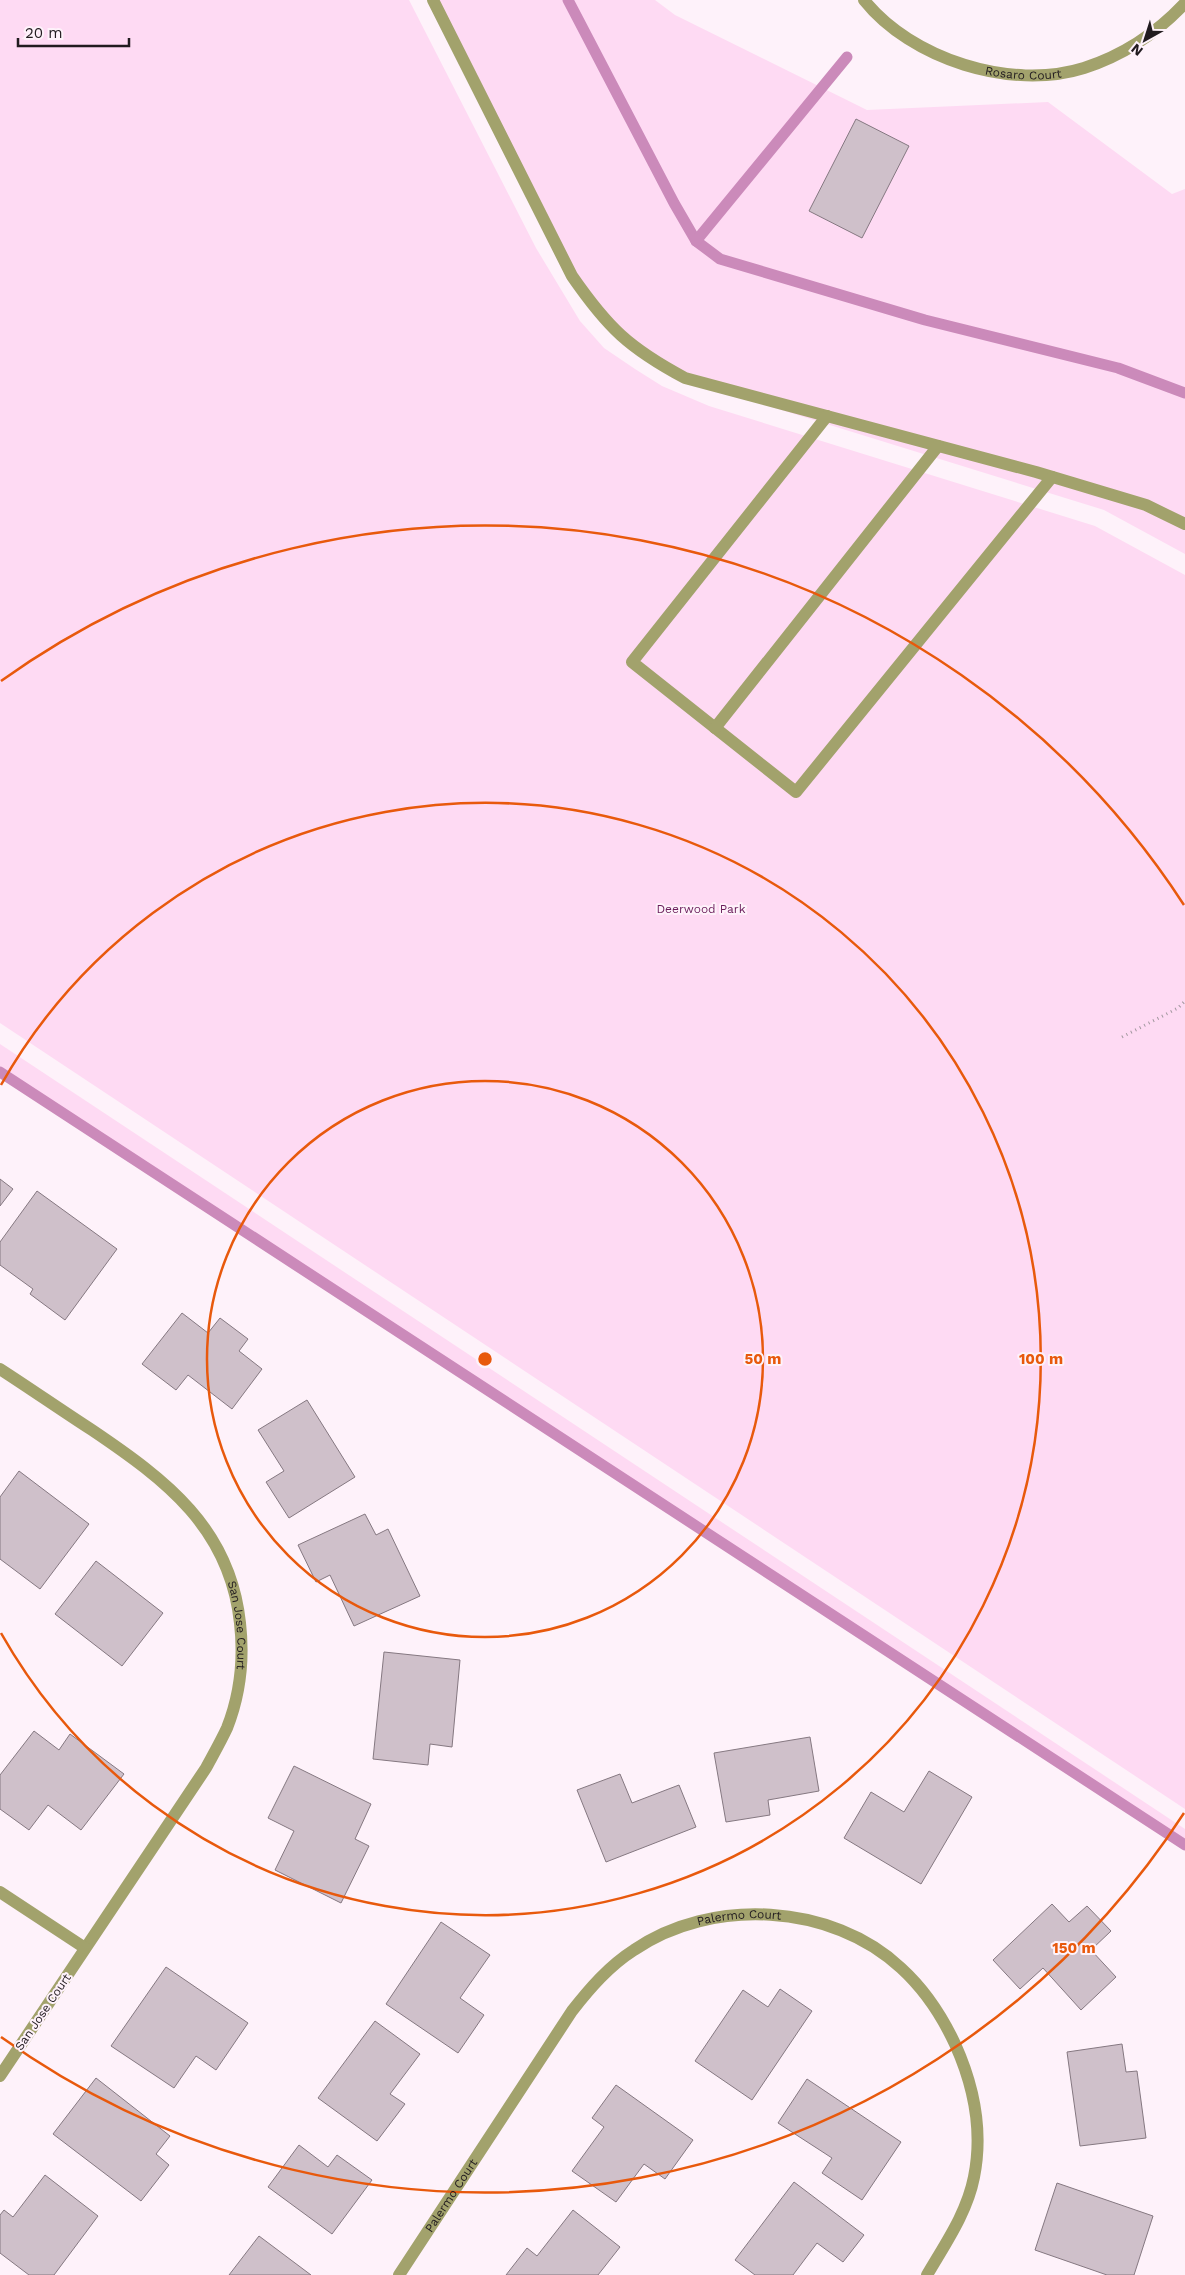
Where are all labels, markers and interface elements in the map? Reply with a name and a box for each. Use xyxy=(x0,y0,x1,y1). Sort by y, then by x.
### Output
scale bar xyxy=(18,15,129,47)
north arrow xyxy=(1120,15,1170,65)
text: 20 m xyxy=(25,24,63,42)
text: N xyxy=(1128,41,1146,60)
street label: Rosaro Court xyxy=(984,63,1062,83)
park label: Deerwood Park xyxy=(656,902,746,916)
centre of rings xyxy=(476,1350,494,1368)
text: 50 m xyxy=(745,1350,781,1368)
text: 100 m xyxy=(1019,1350,1063,1368)
street label: San Jose Court xyxy=(225,1579,248,1670)
street label: Palermo Court xyxy=(696,1907,782,1928)
text: 150 m xyxy=(1052,1939,1096,1957)
street label: San Jose Court xyxy=(12,1971,74,2053)
street label: Palermo Court xyxy=(422,2156,480,2235)

